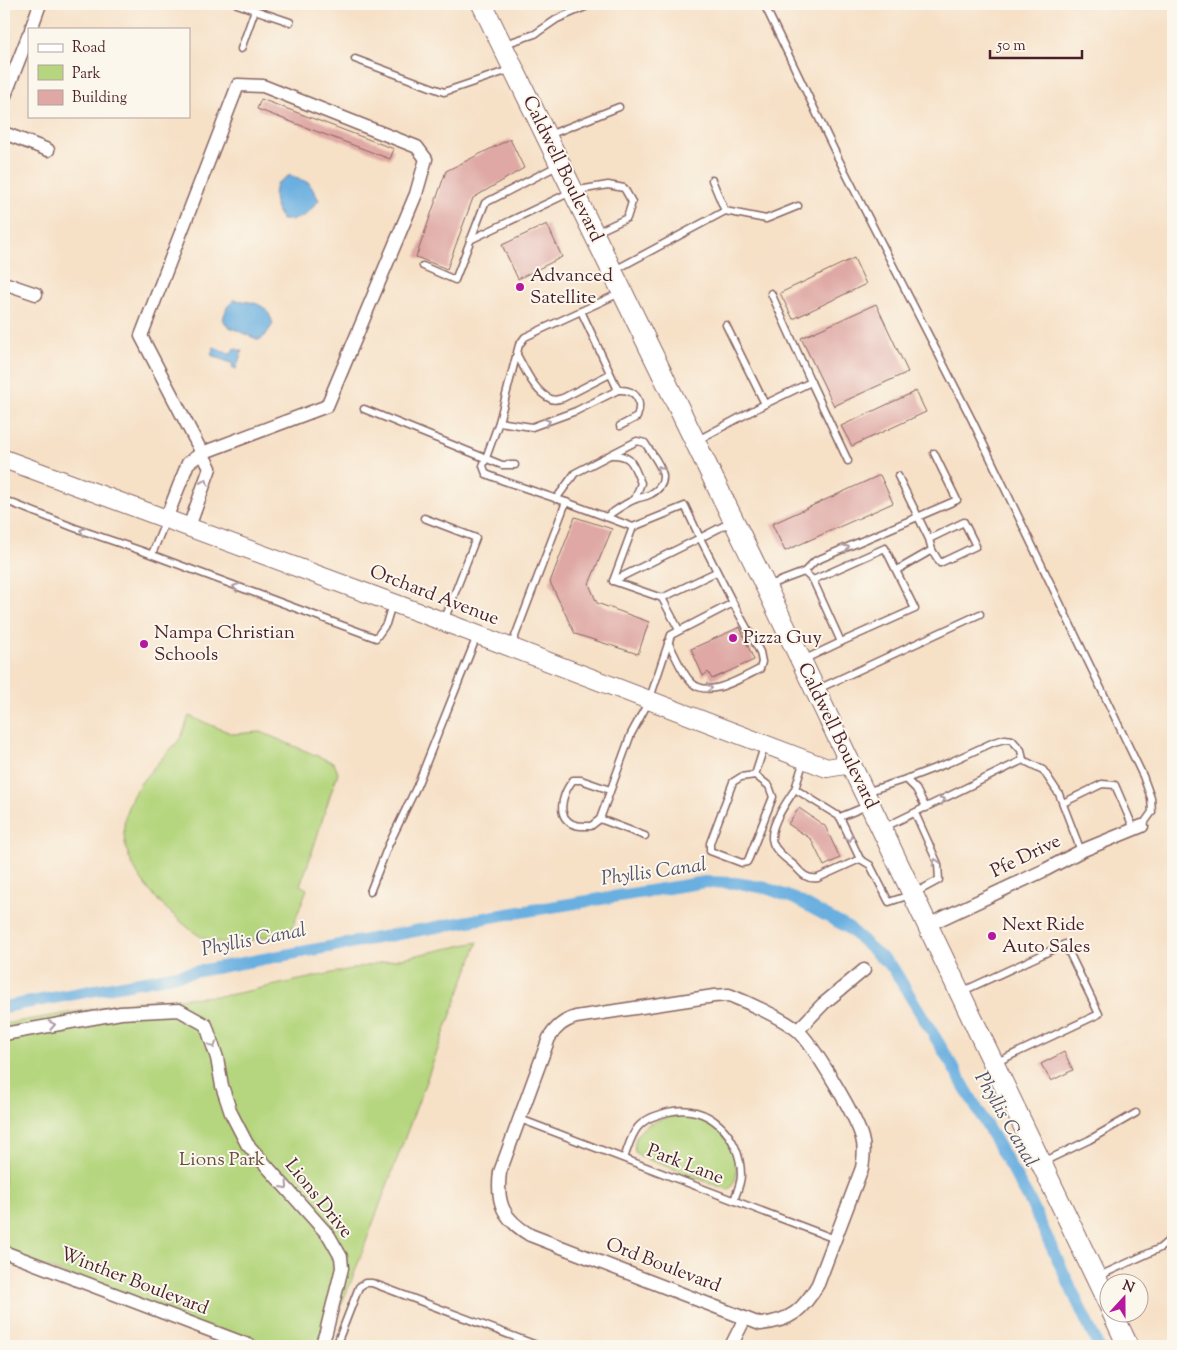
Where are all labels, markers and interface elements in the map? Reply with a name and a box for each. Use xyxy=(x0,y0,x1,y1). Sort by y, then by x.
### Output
legend xyxy=(28,28,190,118)
scale bar xyxy=(990,28,1082,60)
text: 50 m xyxy=(996,36,1026,57)
text: Road xyxy=(72,38,106,59)
text: Park xyxy=(72,64,101,85)
text: Building xyxy=(72,88,127,109)
street label: Caldwell Boulevard xyxy=(515,91,609,247)
place label: Advanced Satellite xyxy=(530,263,613,312)
marker: Advanced Satellite xyxy=(514,281,526,293)
one-way arrow xyxy=(542,418,550,428)
one-way arrow xyxy=(655,465,666,474)
one-way arrow xyxy=(199,478,209,486)
one-way arrow xyxy=(80,527,88,537)
one-way arrow xyxy=(841,544,850,554)
street label: Orchard Avenue xyxy=(365,559,503,633)
one-way arrow xyxy=(232,583,241,593)
place label: Nampa Christian Schools xyxy=(154,620,295,669)
place label: Pizza Guy xyxy=(743,625,823,652)
marker: Pizza Guy xyxy=(727,632,739,644)
marker: Nampa Christian Schools xyxy=(138,638,150,650)
street label: Caldwell Boulevard xyxy=(790,658,884,814)
one-way arrow xyxy=(705,682,713,693)
one-way arrow xyxy=(937,796,946,807)
street label: Pfe Drive xyxy=(986,828,1066,886)
one-way arrow xyxy=(843,833,854,842)
water label: Phyllis Canal xyxy=(599,851,709,895)
one-way arrow xyxy=(932,858,942,867)
place label: Next Ride Auto Sales xyxy=(1002,912,1090,961)
water label: Phyllis Canal xyxy=(199,917,309,965)
marker: Next Ride Auto Sales xyxy=(986,930,998,942)
one-way arrow xyxy=(47,1020,56,1031)
one-way arrow xyxy=(207,1040,217,1048)
water label: Phyllis Canal xyxy=(966,1067,1044,1173)
street label: Park Lane xyxy=(643,1138,728,1192)
park label: Lions Park xyxy=(179,1147,266,1174)
street label: Lions Drive xyxy=(277,1153,359,1245)
one-way arrow xyxy=(279,1181,288,1190)
street label: Ord Boulevard xyxy=(601,1232,725,1300)
street label: Winther Boulevard xyxy=(56,1241,212,1323)
north arrow xyxy=(1100,1272,1150,1322)
text: N xyxy=(1119,1276,1137,1299)

